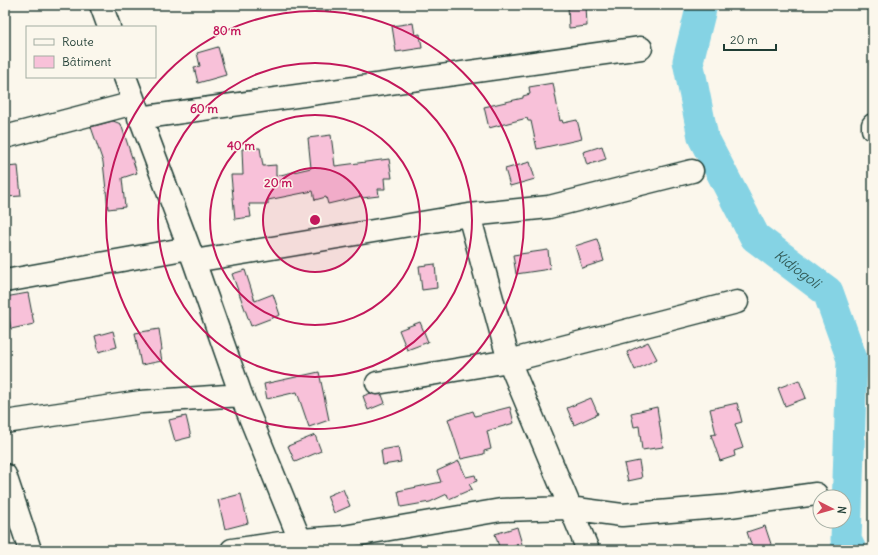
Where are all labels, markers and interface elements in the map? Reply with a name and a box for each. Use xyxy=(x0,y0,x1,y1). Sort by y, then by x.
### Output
text: 80 m xyxy=(213,23,242,38)
legend xyxy=(26,26,156,78)
scale bar xyxy=(724,26,776,52)
text: 20 m xyxy=(730,32,758,47)
text: Route xyxy=(62,34,94,49)
text: Bâtiment xyxy=(62,54,111,69)
text: 60 m xyxy=(190,101,219,116)
text: 40 m xyxy=(227,138,256,153)
text: 20 m xyxy=(264,175,292,190)
centre of rings xyxy=(308,213,322,227)
water label: Kidjogoli xyxy=(771,246,825,293)
north arrow xyxy=(812,489,852,529)
text: N xyxy=(835,506,849,515)

